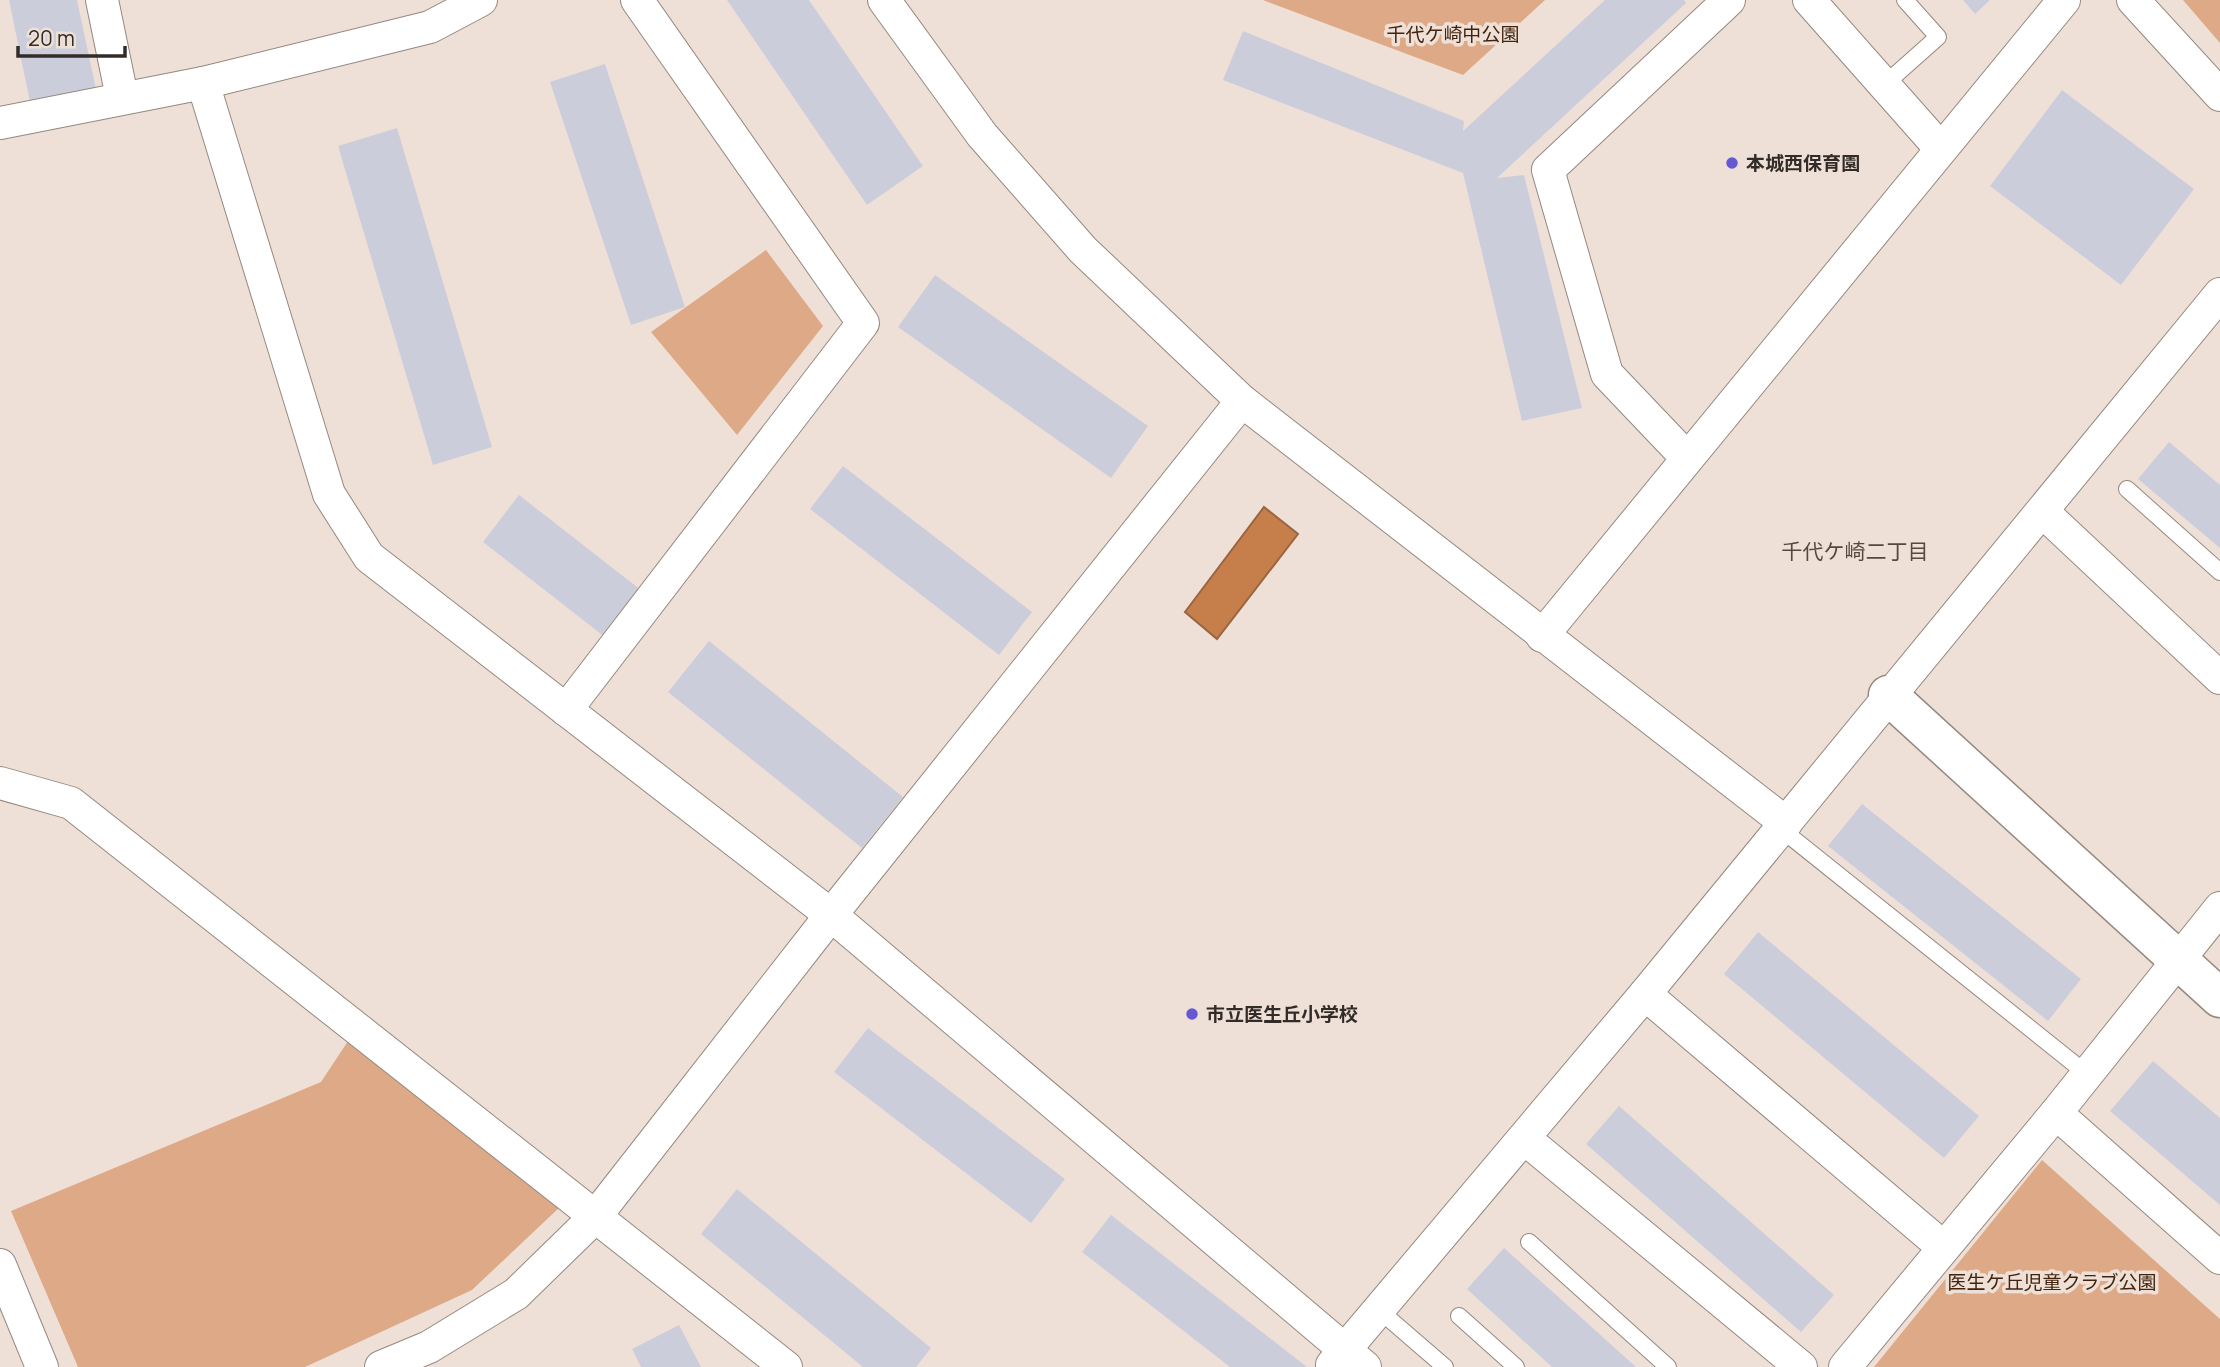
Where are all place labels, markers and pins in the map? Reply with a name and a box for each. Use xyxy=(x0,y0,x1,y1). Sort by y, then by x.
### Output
place label: 本城西保育園 xyxy=(1746,150,1860,176)
marker: 本城西保育園 xyxy=(1724,155,1740,171)
place label: 市立医生丘小学校 xyxy=(1206,1001,1358,1027)
marker: 市立医生丘小学校 xyxy=(1184,1006,1200,1022)

